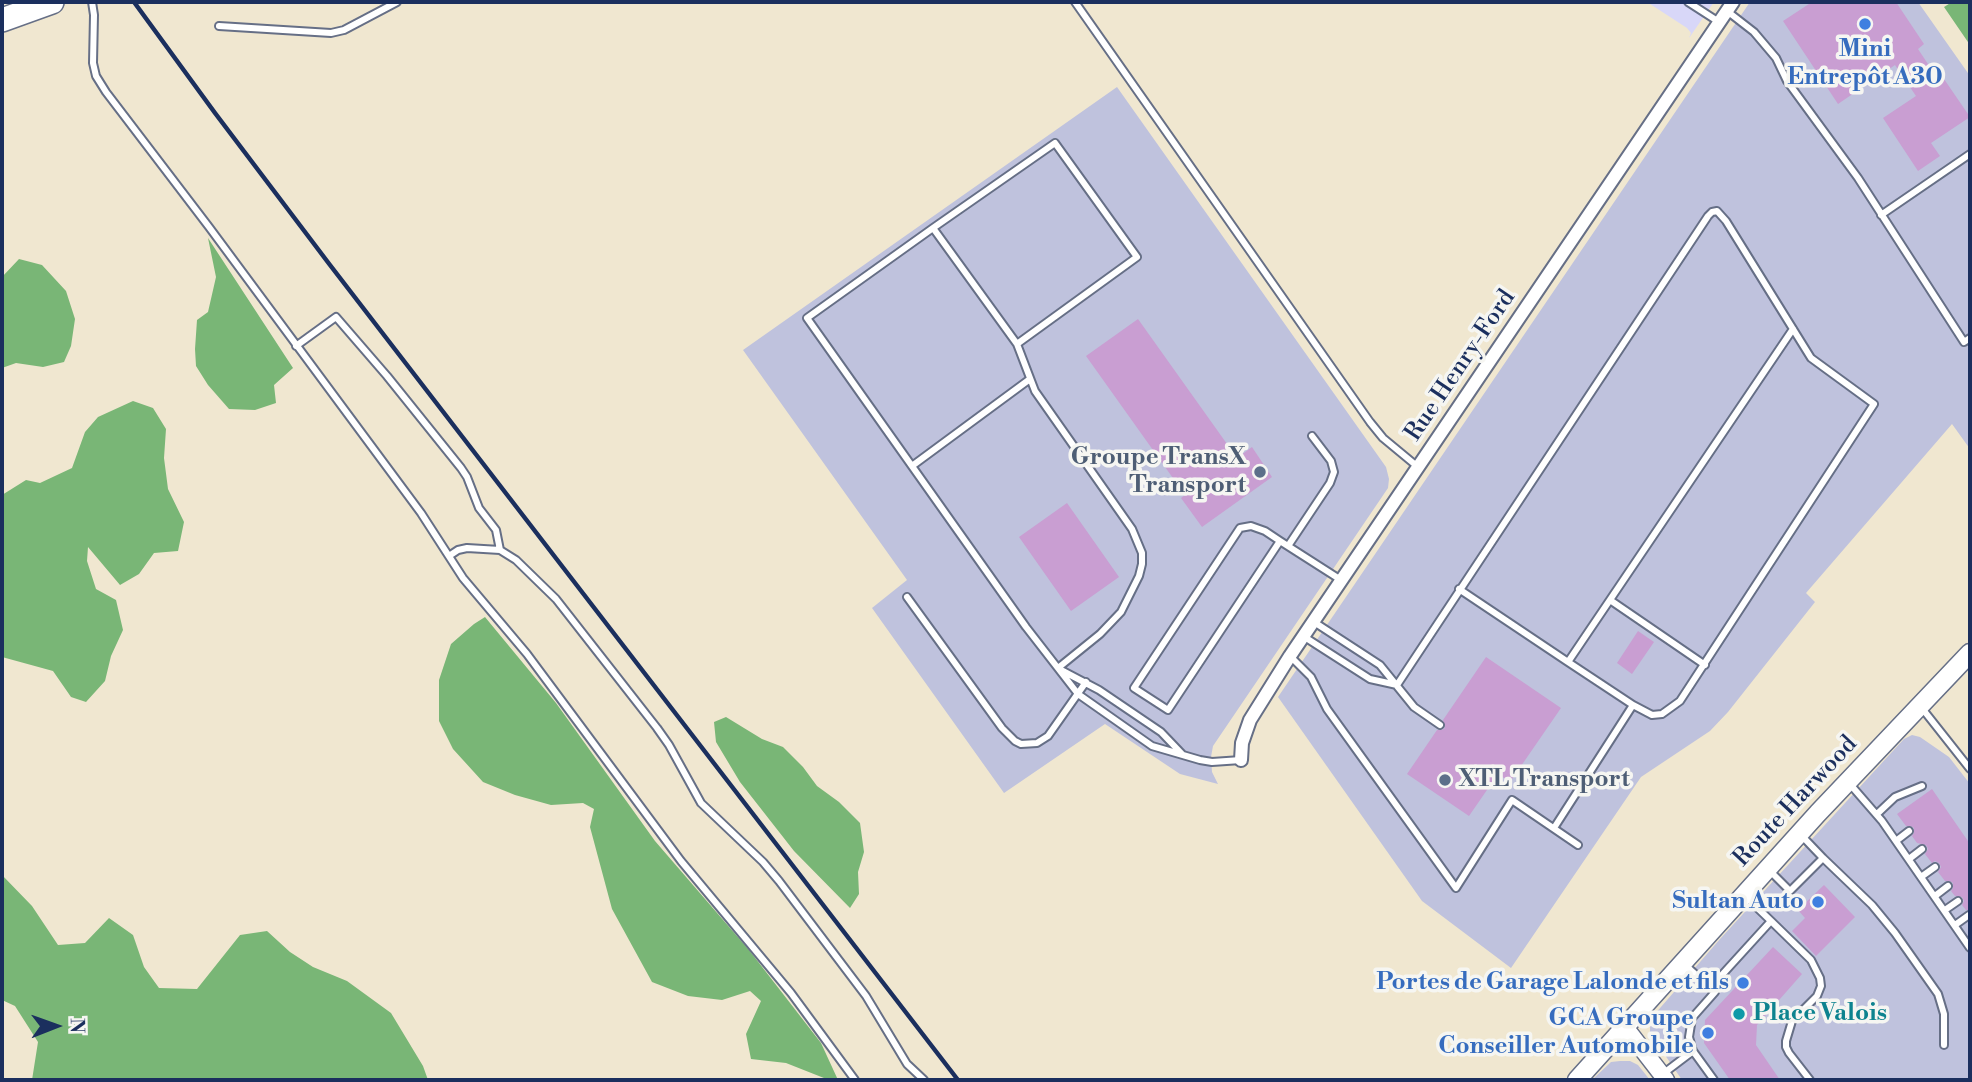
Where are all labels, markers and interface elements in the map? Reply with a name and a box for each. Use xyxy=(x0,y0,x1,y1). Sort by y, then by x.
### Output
marker: Mini Entrepôt A30 xyxy=(1857,16,1873,32)
place label: Mini Entrepôt A30 xyxy=(1787,36,1943,92)
street label: Rue Henry-Ford xyxy=(1400,285,1522,447)
place label: Groupe TransX Transport xyxy=(1071,444,1246,500)
marker: Groupe TransX Transport xyxy=(1252,464,1268,480)
street label: Route Harwood xyxy=(1728,731,1864,873)
place label: XTL Transport xyxy=(1459,766,1630,794)
marker: XTL Transport xyxy=(1437,772,1453,788)
place label: Sultan Auto xyxy=(1672,888,1804,916)
marker: Sultan Auto xyxy=(1810,894,1826,910)
place label: Portes de Garage Lalonde et fils xyxy=(1376,969,1729,997)
marker: Portes de Garage Lalonde et fils xyxy=(1735,975,1751,991)
north arrow xyxy=(21,991,91,1061)
place label: Place Valois xyxy=(1753,1000,1887,1028)
place label: GCA Groupe Conseiller Automobile xyxy=(1438,1005,1694,1061)
marker: Place Valois xyxy=(1731,1006,1747,1022)
text: N xyxy=(65,1018,89,1033)
marker: GCA Groupe Conseiller Automobile xyxy=(1700,1025,1716,1041)

